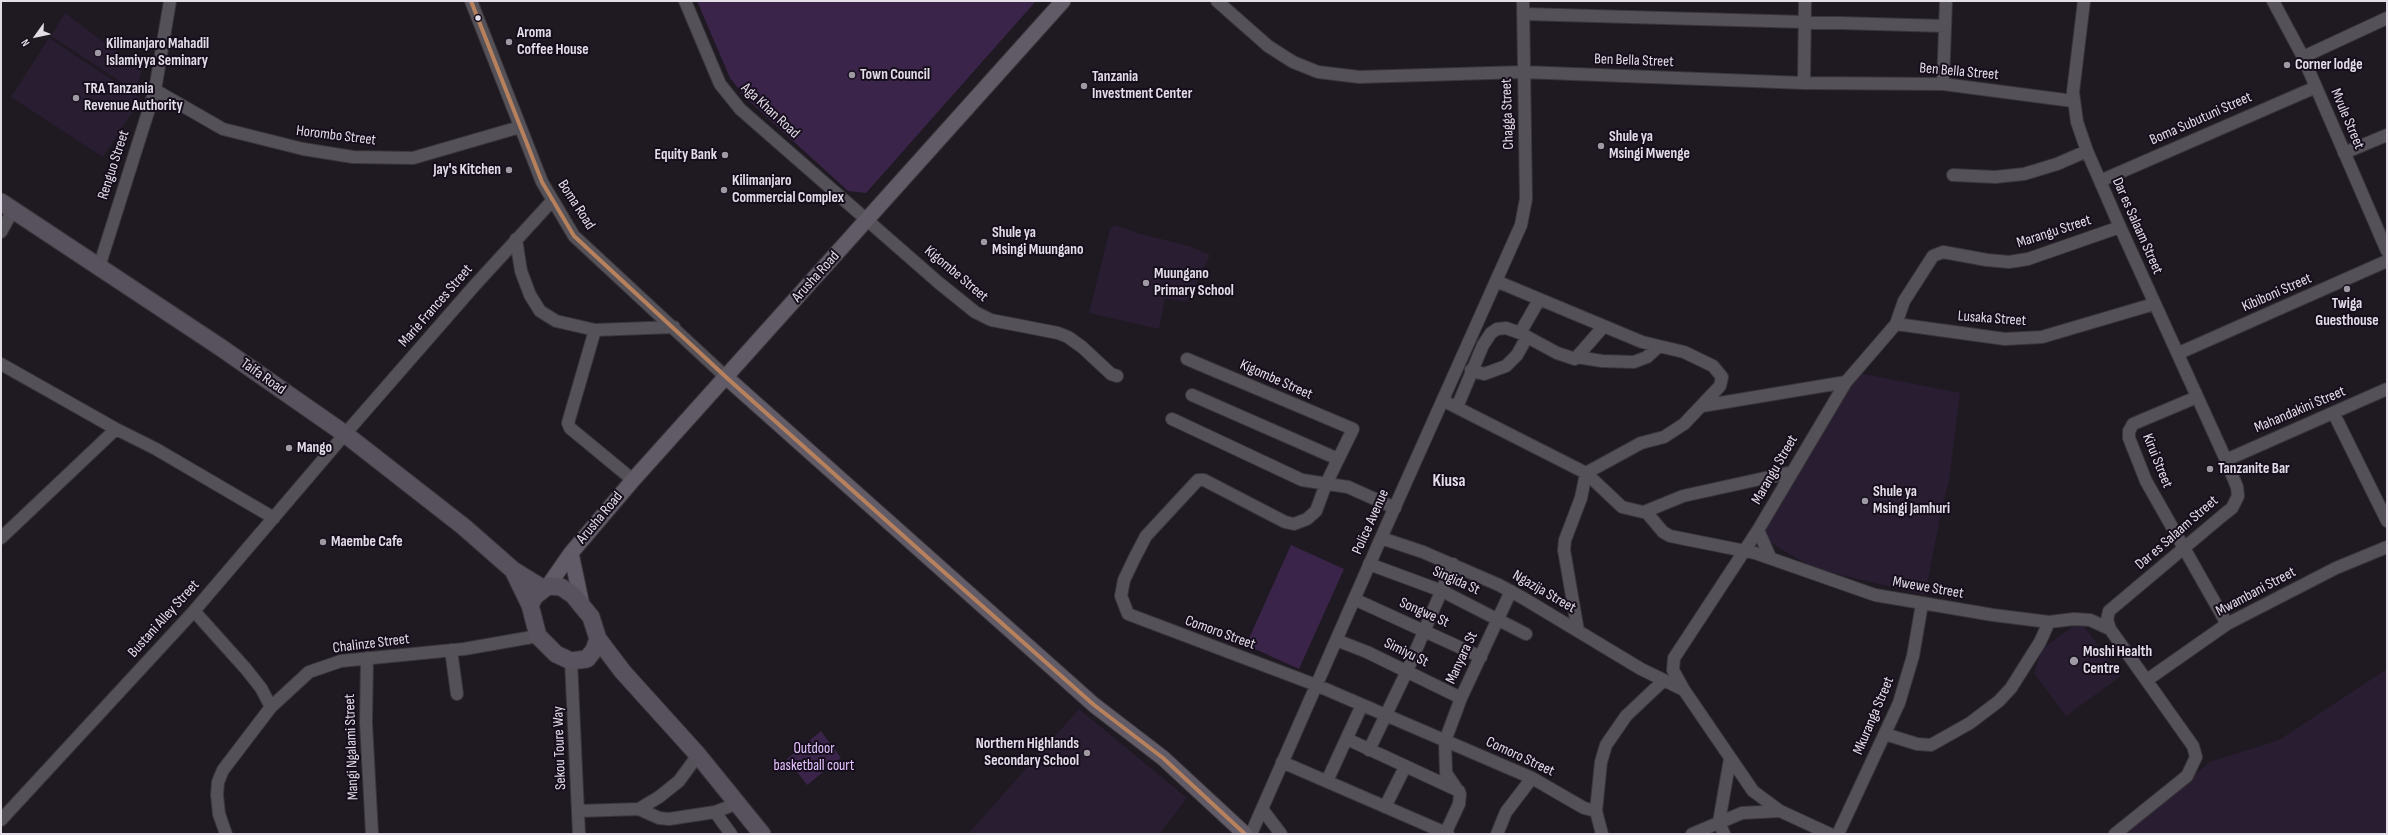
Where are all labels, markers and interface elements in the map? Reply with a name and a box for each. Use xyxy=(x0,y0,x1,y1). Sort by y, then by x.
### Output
unlabelled marker xyxy=(473,13,483,23)
north arrow xyxy=(16,16,56,56)
place label: Aroma Coffee House xyxy=(517,24,589,59)
place label: Kilimanjaro Mahadil Islamiyya Seminary xyxy=(106,35,209,70)
text: N xyxy=(18,37,33,49)
marker: Aroma Coffee House xyxy=(504,37,514,47)
marker: Kilimanjaro Mahadil Islamiyya Seminary xyxy=(93,48,103,58)
street label: Ben Bella Street xyxy=(1594,51,1674,71)
place label: Corner lodge xyxy=(2295,56,2363,74)
street label: Ben Bella Street xyxy=(1919,60,1999,84)
marker: Corner lodge xyxy=(2282,60,2292,70)
place label: Town Council xyxy=(860,66,930,84)
place label: Tanzania Investment Center xyxy=(1092,68,1192,103)
marker: Town Council xyxy=(847,70,857,80)
street label: Chagga Street xyxy=(1498,78,1518,150)
street label: Aga Khan Road xyxy=(737,79,803,143)
place label: TRA Tanzania Revenue Authority xyxy=(84,80,183,115)
marker: Tanzania Investment Center xyxy=(1079,81,1089,91)
street label: Mvule Street xyxy=(2326,86,2368,152)
street label: Boma Subutuni Street xyxy=(2147,88,2255,150)
marker: TRA Tanzania Revenue Authority xyxy=(71,93,81,103)
street label: Horombo Street xyxy=(295,122,377,150)
street label: Renguo Street xyxy=(94,128,134,202)
place label: Shule ya Msingi Mwenge xyxy=(1609,128,1690,163)
marker: Shule ya Msingi Mwenge xyxy=(1596,141,1606,151)
place label: Equity Bank xyxy=(654,146,717,164)
marker: Equity Bank xyxy=(720,150,730,160)
place label: Jay's Kitchen xyxy=(433,161,501,179)
marker: Jay's Kitchen xyxy=(504,165,514,175)
place label: Kilimanjaro Commercial Complex xyxy=(732,172,844,207)
street label: Dar es Salaam Street xyxy=(2108,175,2166,277)
street label: Boma Road xyxy=(553,177,599,233)
marker: Kilimanjaro Commercial Complex xyxy=(719,185,729,195)
street label: Marangu Street xyxy=(2014,212,2094,252)
place label: Shule ya Msingi Muungano xyxy=(992,224,1083,259)
marker: Shule ya Msingi Muungano xyxy=(979,237,989,247)
street label: Kigombe Street xyxy=(920,242,992,306)
street label: Arusha Road xyxy=(788,248,844,306)
street label: Marie Frances Street xyxy=(395,261,477,351)
place label: Muungano Primary School xyxy=(1154,265,1234,300)
street label: Kibiboni Street xyxy=(2239,270,2315,316)
marker: Muungano Primary School xyxy=(1141,278,1151,288)
marker: Twiga Guesthouse xyxy=(2342,284,2352,294)
place label: Twiga Guesthouse xyxy=(2315,295,2379,330)
street label: Lusaka Street xyxy=(1957,308,2027,330)
street label: Taifa Road xyxy=(237,355,289,399)
street label: Kigombe Street xyxy=(1237,356,1315,404)
street label: Mahandakini Street xyxy=(2252,383,2348,437)
street label: Kirui Street xyxy=(2138,431,2176,491)
street label: Marangu Street xyxy=(1748,432,1802,508)
place label: Mango xyxy=(297,439,332,457)
marker: Mango xyxy=(284,443,294,453)
place label: Tanzanite Bar xyxy=(2218,460,2290,478)
marker: Tanzanite Bar xyxy=(2205,464,2215,474)
district label: Kiusa xyxy=(1433,472,1465,492)
place label: Shule ya Msingi Jamhuri xyxy=(1873,483,1950,518)
street label: Police Avenue xyxy=(1349,487,1393,557)
street label: Arusha Road xyxy=(573,488,627,548)
street label: Dar es Salaam Street xyxy=(2132,492,2222,574)
marker: Shule ya Msingi Jamhuri xyxy=(1860,496,1870,506)
place label: Maembe Cafe xyxy=(331,533,403,551)
marker: Maembe Cafe xyxy=(318,537,328,547)
street label: Singida St xyxy=(1430,563,1482,599)
street label: Mwambani Street xyxy=(2213,563,2299,621)
street label: Ngazija Street xyxy=(1509,567,1579,617)
street label: Mwewe Street xyxy=(1891,573,1965,603)
street label: Bustani Alley Street xyxy=(124,577,204,661)
street label: Songwe St xyxy=(1396,594,1452,632)
street label: Comoro Street xyxy=(1182,612,1258,654)
street label: Manyara St xyxy=(1442,629,1482,687)
street label: Chalinze Street xyxy=(332,630,410,658)
street label: Simiyu St xyxy=(1381,635,1431,671)
place label: Moshi Health Centre xyxy=(2083,643,2152,678)
marker: Moshi Health Centre xyxy=(2068,655,2080,667)
street label: Mkuranga Street xyxy=(1850,674,1898,758)
street label: Mangi Ngalami Street xyxy=(341,693,363,801)
street label: Sekou Toure Way xyxy=(550,706,570,790)
street label: Comoro Street xyxy=(1483,733,1557,781)
place label: Northern Highlands Secondary School xyxy=(976,735,1079,770)
park label: Outdoor basketball court xyxy=(774,740,854,775)
marker: Northern Highlands Secondary School xyxy=(1082,748,1092,758)

